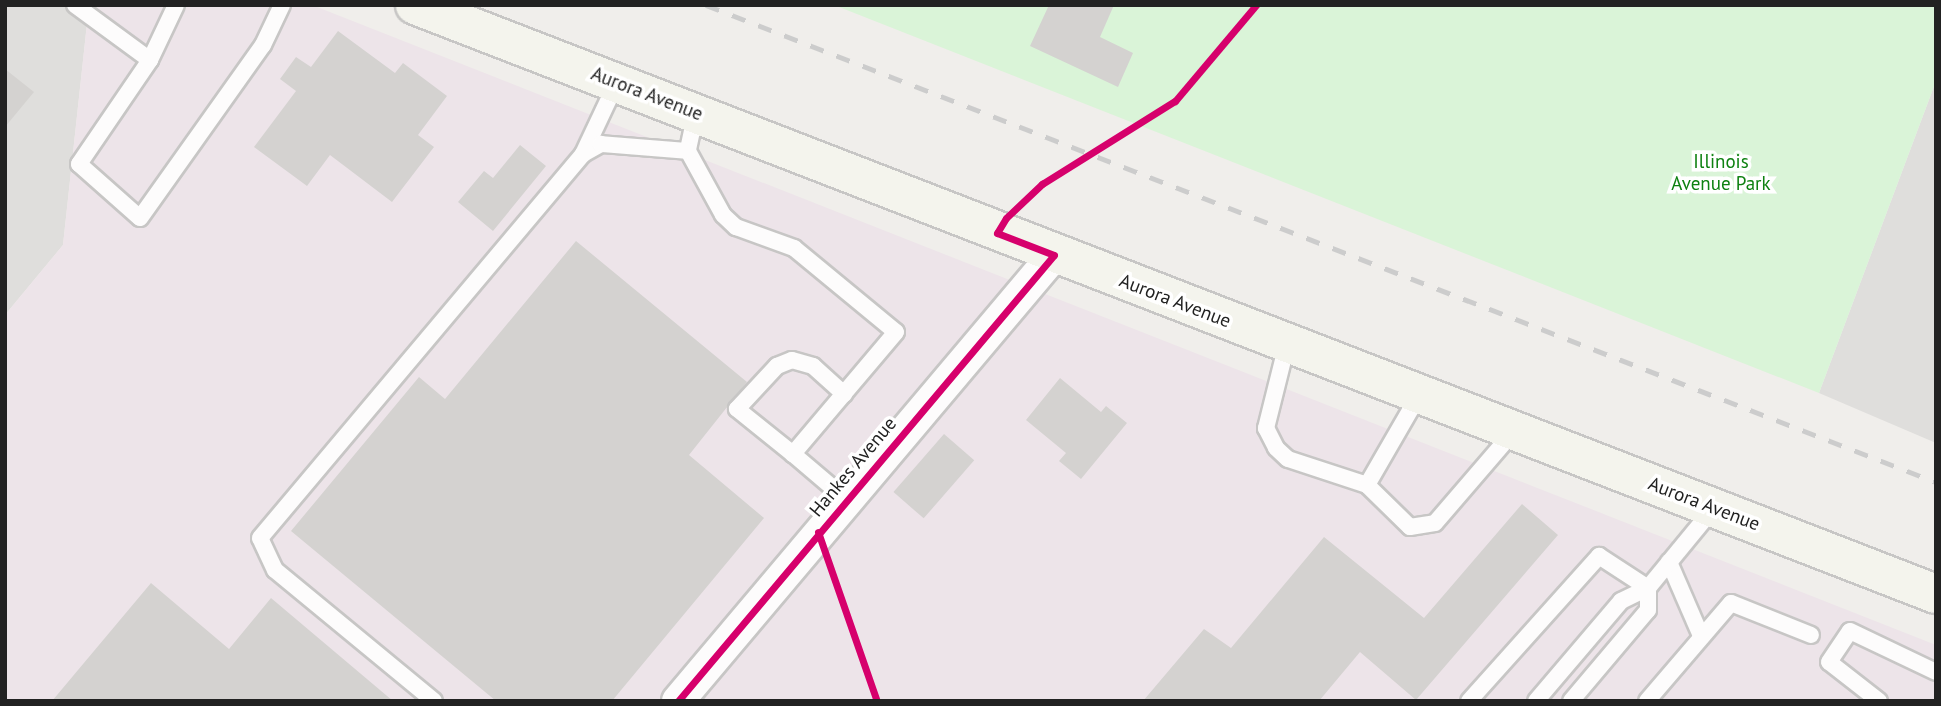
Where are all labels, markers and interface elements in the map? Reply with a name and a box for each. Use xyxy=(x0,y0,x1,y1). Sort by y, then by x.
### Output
street label: Aurora Avenue xyxy=(588,62,706,126)
park label: Illinois Avenue Park xyxy=(1671,151,1771,195)
street label: Aurora Avenue xyxy=(1116,269,1234,333)
street label: Hankes Avenue xyxy=(805,412,901,522)
street label: Aurora Avenue xyxy=(1645,472,1763,536)

